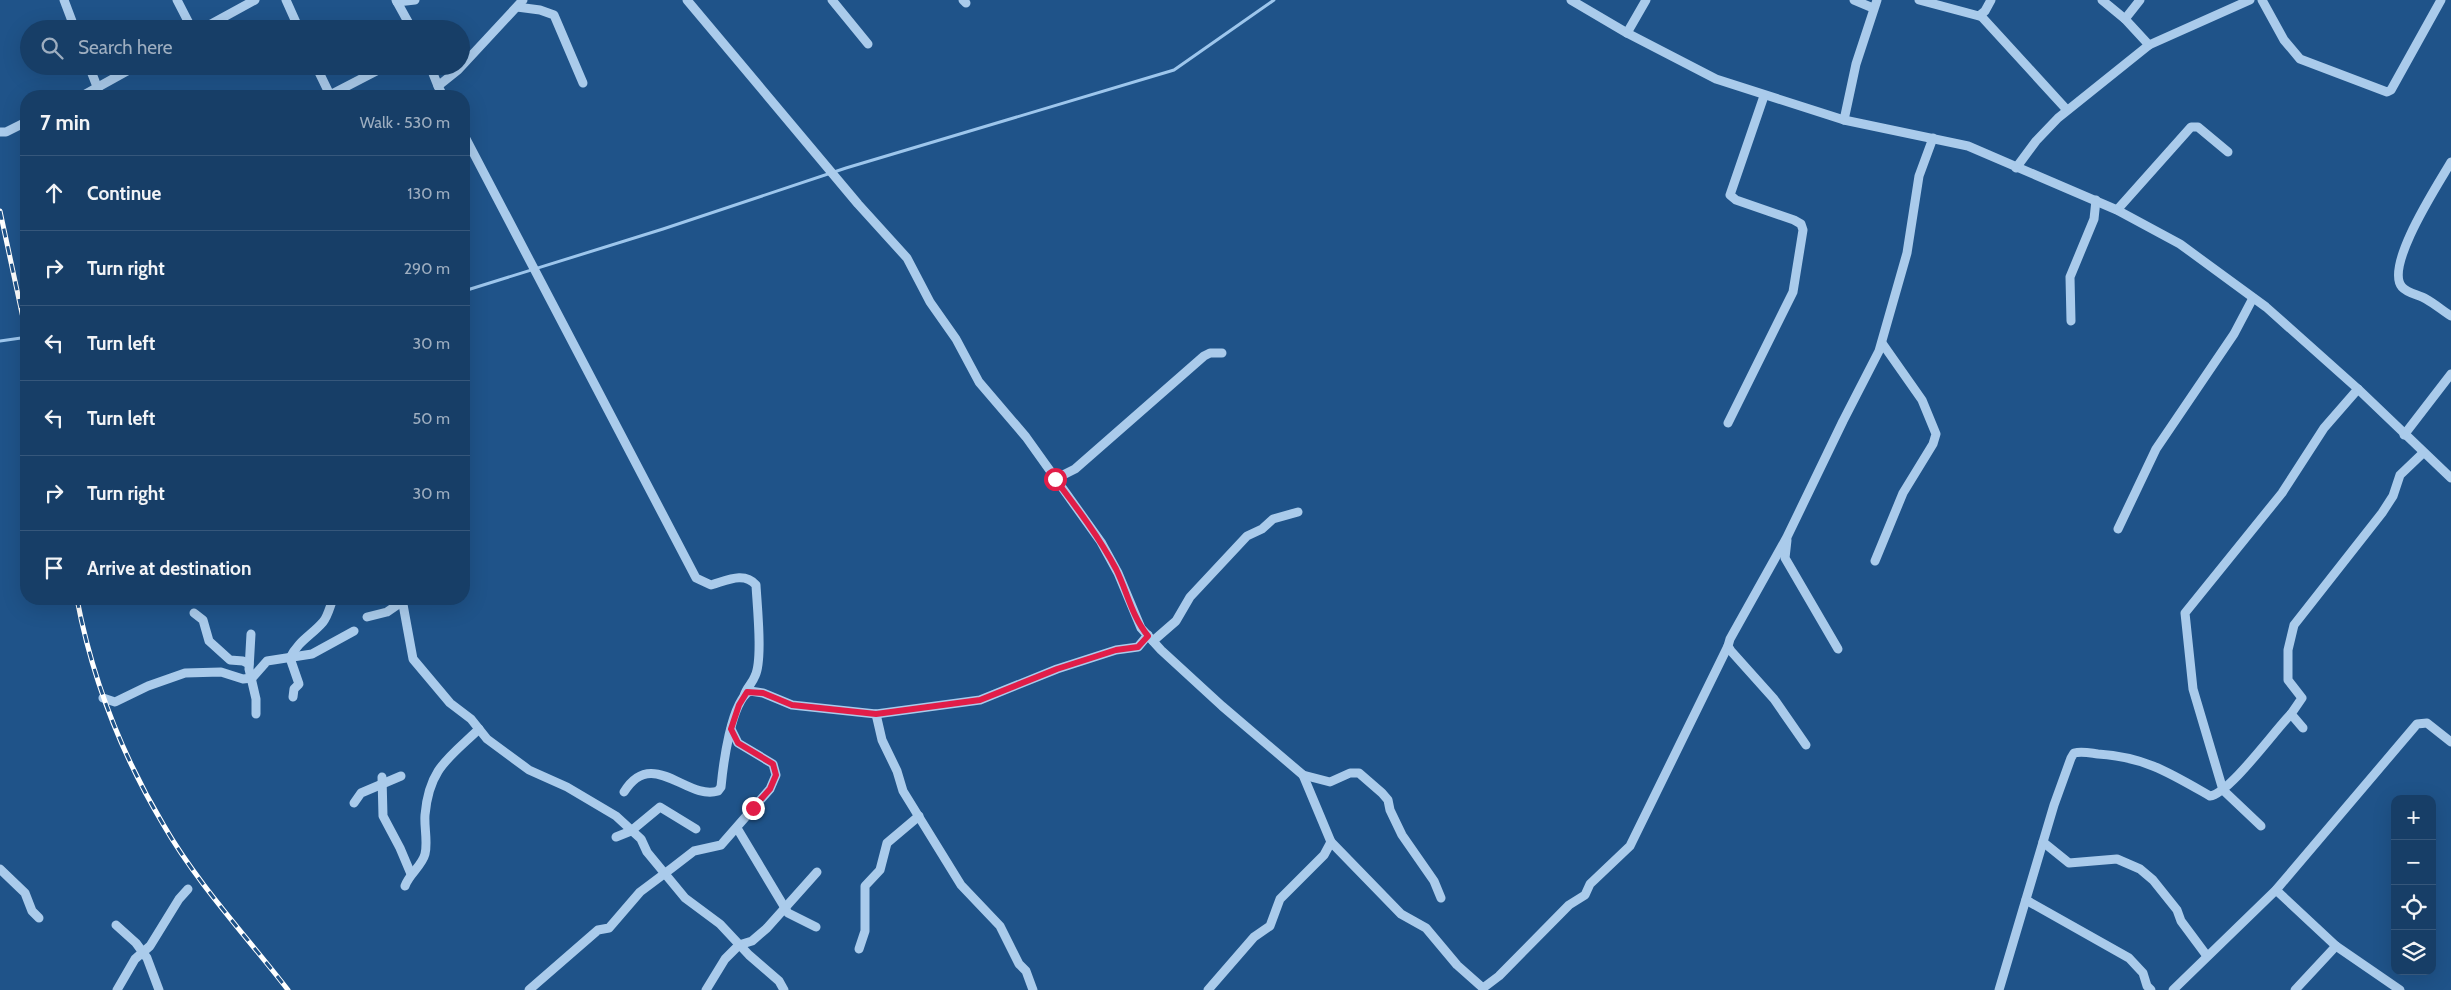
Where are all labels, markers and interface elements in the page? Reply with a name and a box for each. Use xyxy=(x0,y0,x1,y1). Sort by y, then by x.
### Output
search box xyxy=(20,20,470,75)
icon: search xyxy=(38,34,66,62)
text: Search here xyxy=(78,36,172,59)
text: 7 min xyxy=(40,110,90,135)
text: Walk · 530 m xyxy=(360,113,450,132)
icon: ahead xyxy=(40,179,68,207)
text: Continue xyxy=(87,182,161,205)
text: 130 m xyxy=(407,184,450,203)
icon: right xyxy=(40,254,68,282)
text: Turn right xyxy=(87,257,165,280)
text: 290 m xyxy=(404,259,450,278)
icon: left xyxy=(40,329,68,357)
text: Turn left xyxy=(87,332,155,355)
text: 30 m xyxy=(413,334,450,353)
icon: left xyxy=(40,404,68,432)
text: Turn left xyxy=(87,407,155,430)
text: 50 m xyxy=(413,409,450,428)
route start xyxy=(1044,468,1067,491)
icon: right xyxy=(40,479,68,507)
text: Turn right xyxy=(87,482,165,505)
text: 30 m xyxy=(413,484,450,503)
icon: arrive xyxy=(40,554,68,582)
text: Arrive at destination xyxy=(87,557,251,580)
map controls xyxy=(2391,795,2436,975)
button: + xyxy=(2391,795,2436,840)
route end xyxy=(742,797,765,820)
button: − xyxy=(2391,840,2436,885)
button: locate xyxy=(2391,885,2436,930)
button: layers xyxy=(2391,930,2436,975)

